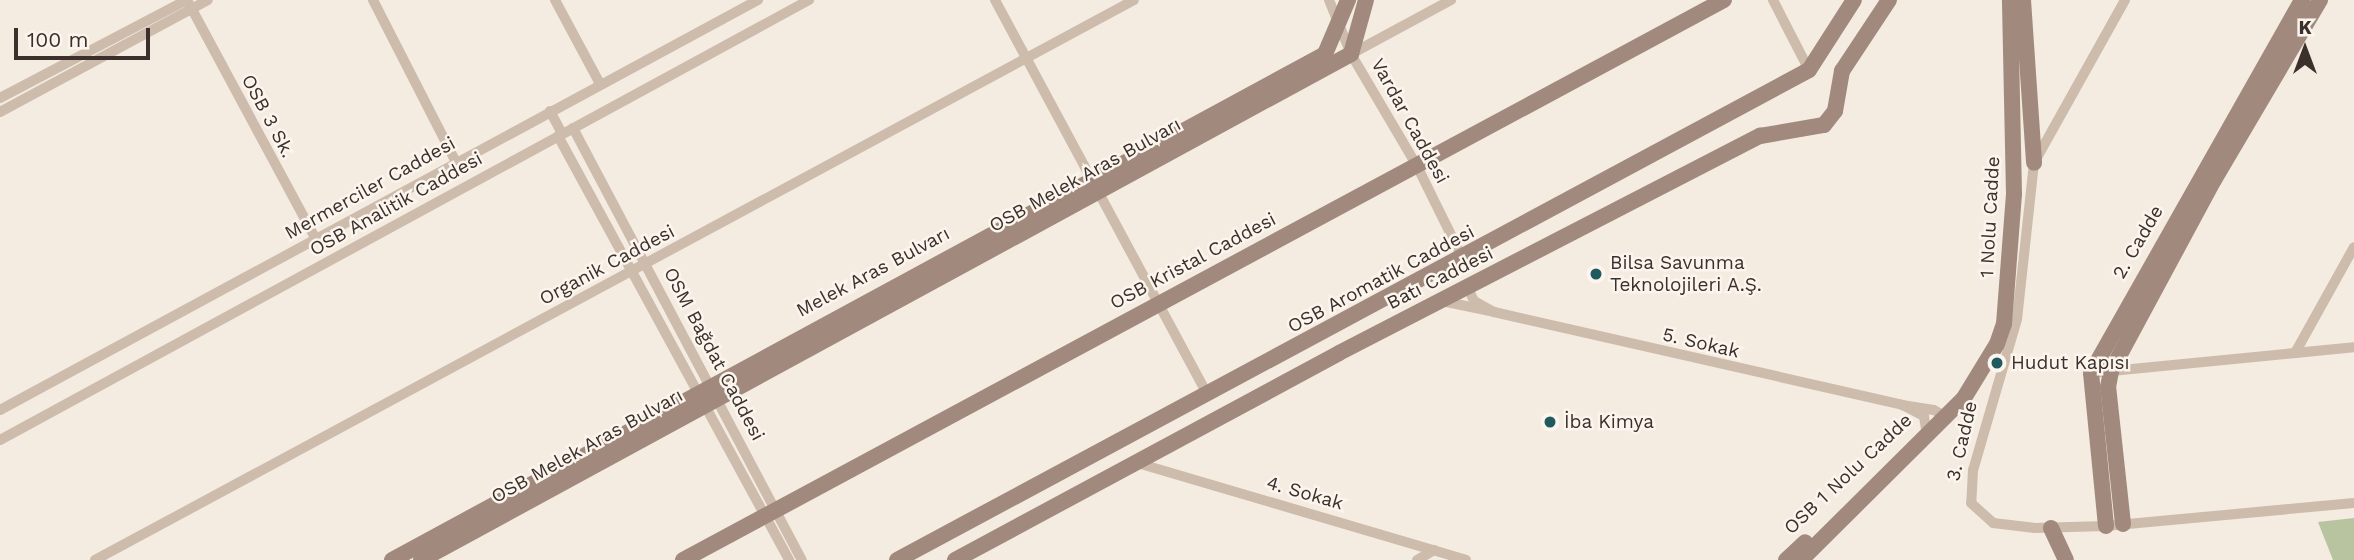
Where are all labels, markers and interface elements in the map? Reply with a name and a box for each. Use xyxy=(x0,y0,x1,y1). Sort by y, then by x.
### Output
scale bar xyxy=(18,14,154,58)
north arrow xyxy=(2270,14,2340,84)
text: K xyxy=(2298,16,2312,39)
text: 100 m xyxy=(27,27,89,52)
street label: Vardar Caddesi xyxy=(1366,54,1454,188)
street label: OSB 3 Sk. xyxy=(237,71,299,161)
street label: OSB Melek Aras Bulvarı xyxy=(985,113,1185,237)
street label: Mermerciler Caddesi xyxy=(281,132,459,244)
street label: OSB Analitik Caddesi xyxy=(305,147,487,261)
street label: 1 Nolu Cadde xyxy=(1975,156,2005,278)
street label: 2. Cadde xyxy=(2108,201,2168,283)
street label: OSB Kristal Caddesi xyxy=(1106,207,1280,315)
street label: Organik Caddesi xyxy=(535,220,679,310)
street label: OSB Aromatik Caddesi xyxy=(1283,220,1479,338)
street label: Melek Aras Bulvarı xyxy=(792,222,954,322)
street label: Batı Caddesi xyxy=(1383,242,1497,314)
place label: Bilsa Savunma Teknolojileri A.Ş. xyxy=(1610,252,1763,296)
street label: OSM Bağdat Caddesi xyxy=(659,264,769,444)
marker: Bilsa Savunma Teknolojileri A.Ş. xyxy=(1588,266,1604,282)
street label: 5. Sokak xyxy=(1660,323,1742,363)
place label: Hudut Kapısı xyxy=(2011,352,2130,374)
marker: Hudut Kapısı xyxy=(1989,355,2005,371)
street label: OSB Melek Aras Bulvarı xyxy=(487,384,687,508)
street label: 3. Cadde xyxy=(1942,399,1982,483)
street label: OSB 1 Nolu Cadde xyxy=(1779,409,1917,539)
place label: İba Kimya xyxy=(1564,411,1654,433)
marker: İba Kimya xyxy=(1542,414,1558,430)
street label: 4. Sokak xyxy=(1264,471,1346,515)

